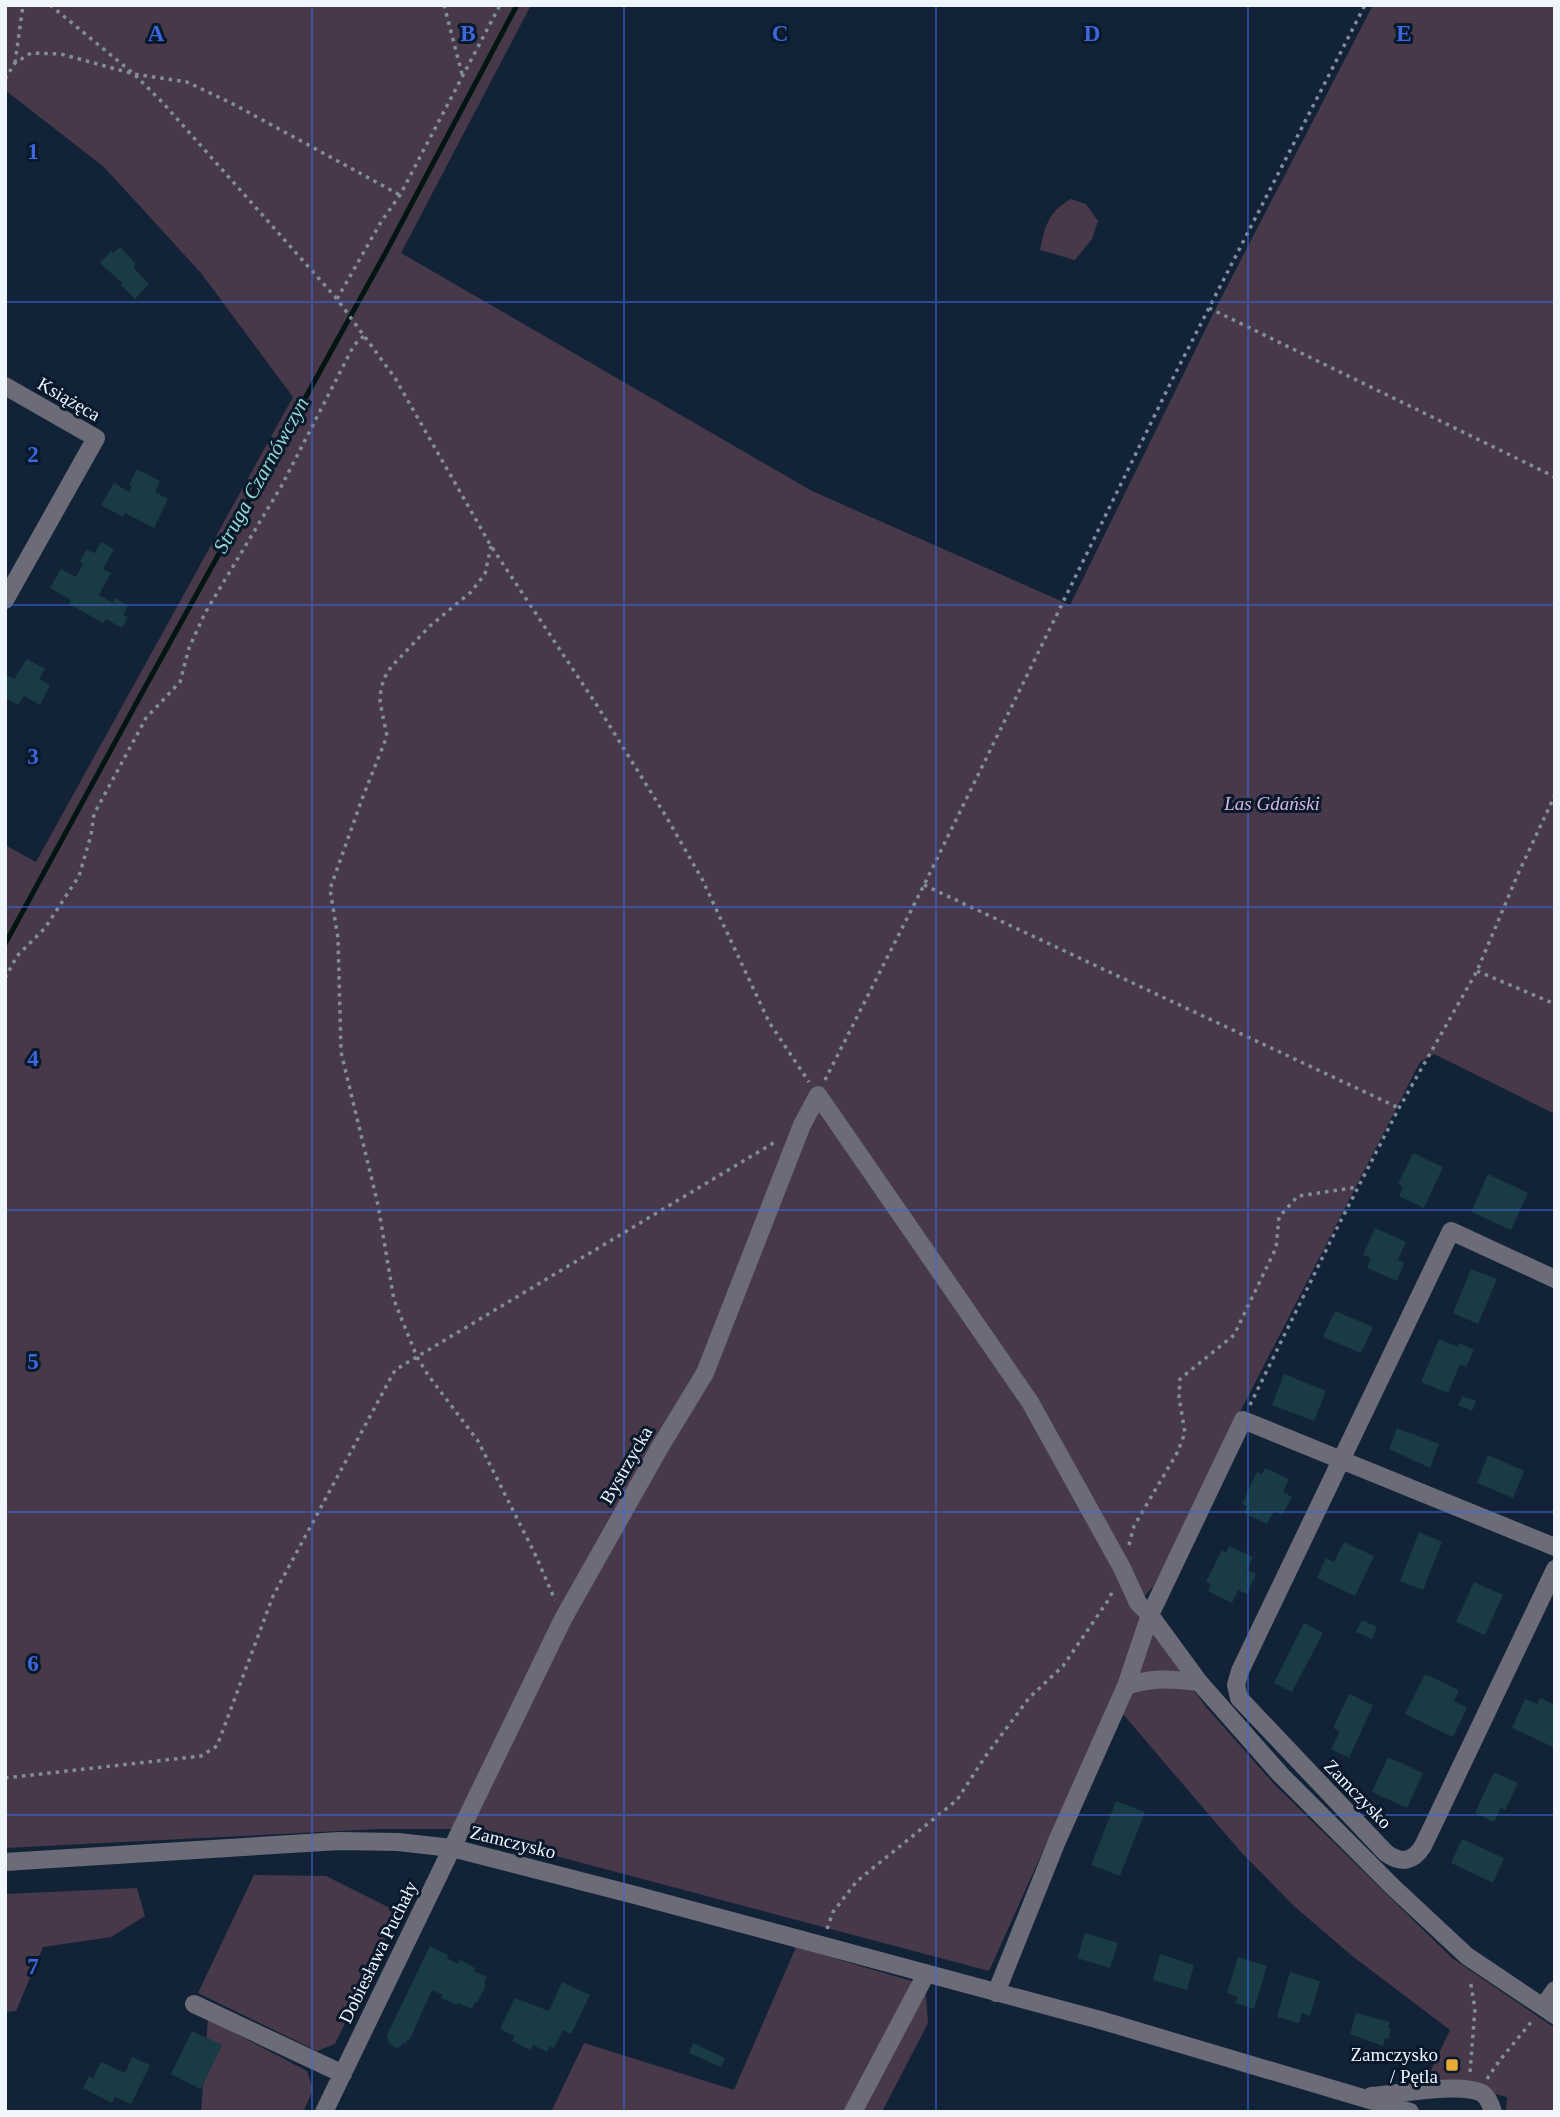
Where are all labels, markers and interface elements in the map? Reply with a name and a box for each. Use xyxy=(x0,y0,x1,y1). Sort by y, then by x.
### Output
text: A xyxy=(148,21,165,46)
text: B xyxy=(460,21,476,46)
text: C xyxy=(772,21,788,46)
text: D xyxy=(1084,21,1100,46)
text: E xyxy=(1396,21,1412,46)
text: 1 xyxy=(27,139,39,164)
street label: Książęca xyxy=(34,373,104,426)
water label: Struga Czarnówczyn xyxy=(208,393,314,557)
text: 2 xyxy=(27,442,39,467)
text: 3 xyxy=(27,744,39,769)
park label: Las Gdański xyxy=(1223,793,1320,814)
text: 4 xyxy=(27,1046,39,1071)
text: 5 xyxy=(27,1349,39,1374)
street label: Bystrzycka xyxy=(596,1422,657,1507)
text: 6 xyxy=(27,1651,39,1676)
street label: Zamczysko xyxy=(1320,1755,1396,1833)
street label: Zamczysko xyxy=(468,1821,558,1863)
street label: Dobiesława Puchały xyxy=(334,1877,422,2027)
text: 7 xyxy=(27,1954,39,1979)
place label: Zamczysko / Pętla xyxy=(1350,2044,1439,2087)
marker: Zamczysko / Pętla xyxy=(1444,2057,1460,2073)

